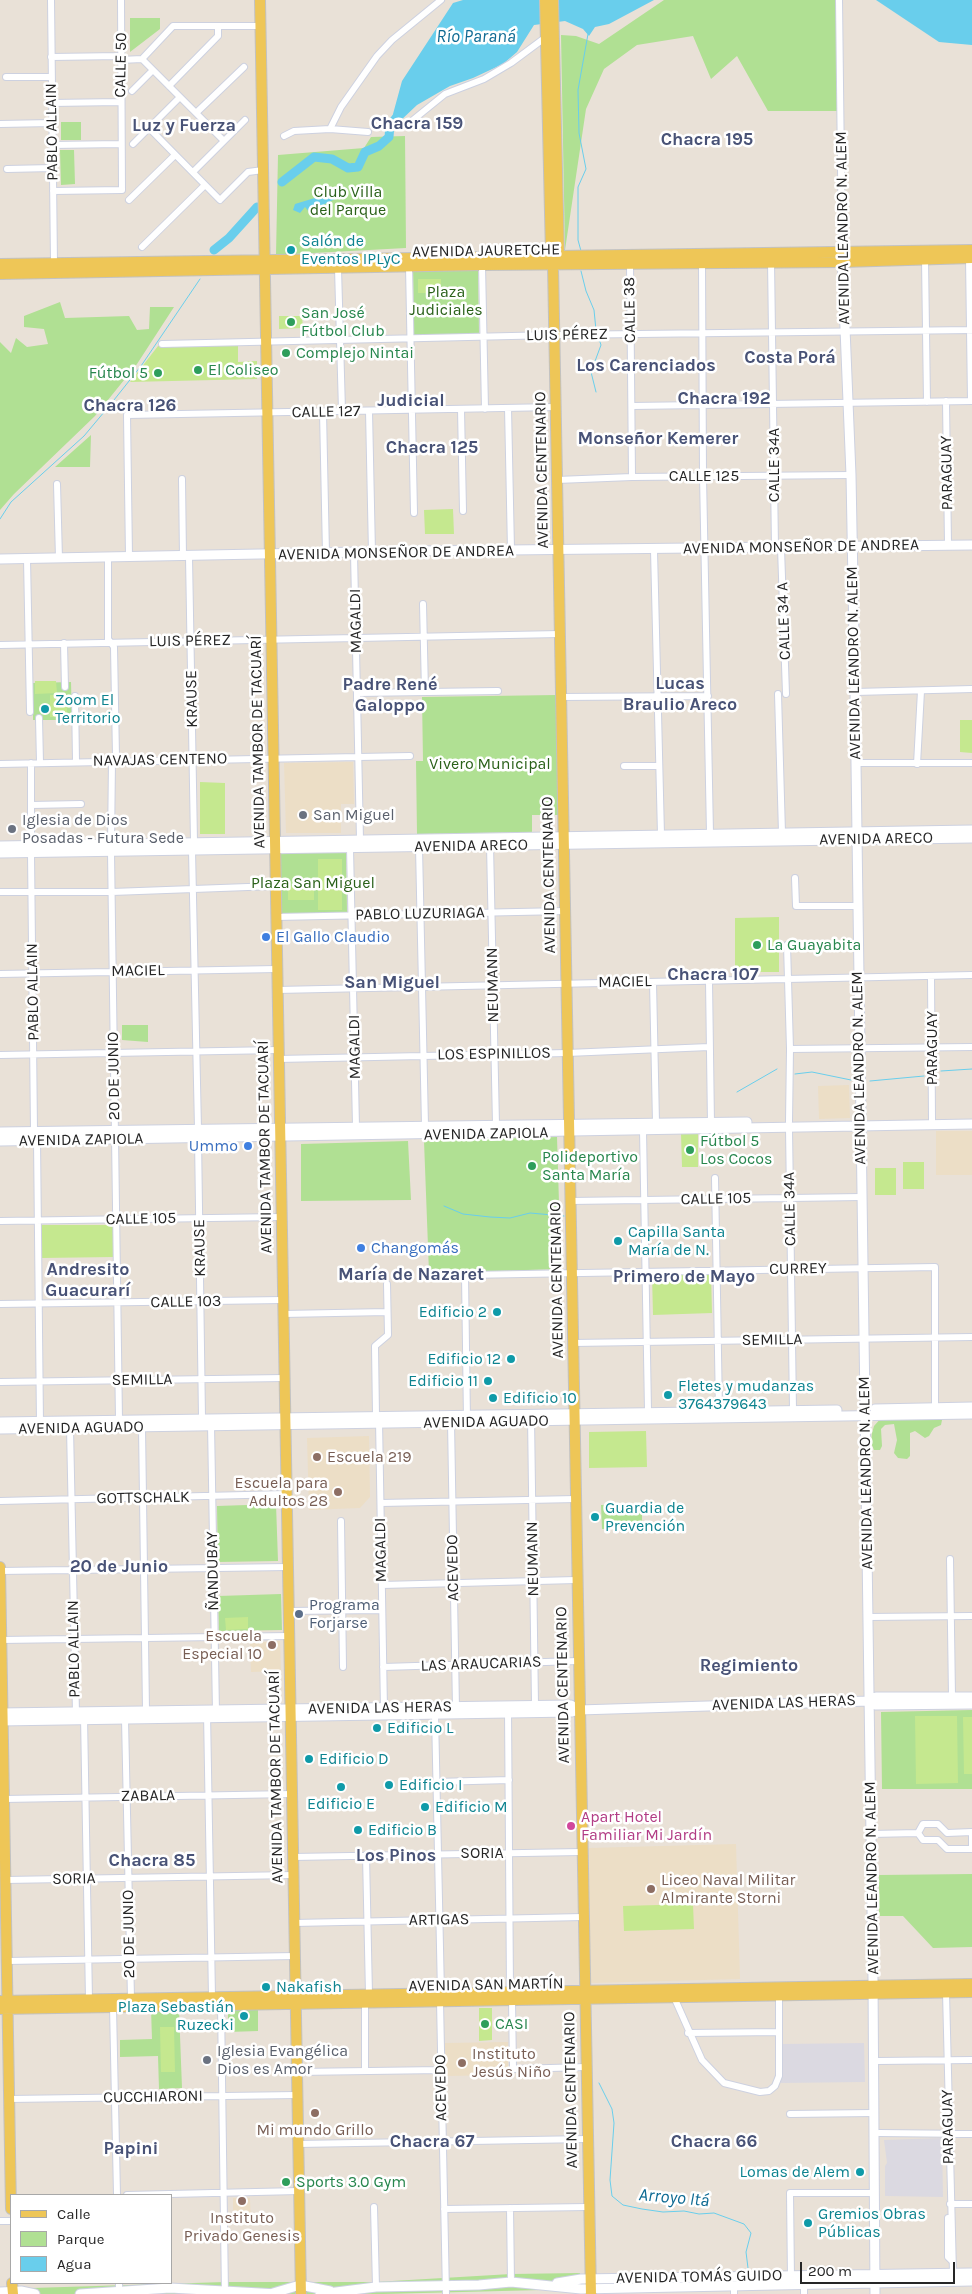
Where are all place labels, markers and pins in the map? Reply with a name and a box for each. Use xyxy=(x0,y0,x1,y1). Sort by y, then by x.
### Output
place label: Salón de Eventos IPLyC xyxy=(301,231,400,269)
marker: Salón de Eventos IPLyC xyxy=(285,244,297,256)
place label: San José Fútbol Club xyxy=(301,303,385,341)
marker: San José Fútbol Club xyxy=(285,316,297,328)
place label: Complejo Nintai xyxy=(296,343,414,363)
marker: Complejo Nintai xyxy=(280,347,292,359)
place label: El Coliseo xyxy=(208,360,278,380)
place label: Fútbol 5 xyxy=(89,363,148,383)
marker: El Coliseo xyxy=(192,364,204,376)
marker: Fútbol 5 xyxy=(152,367,164,379)
place label: Zoom El Territorio xyxy=(55,690,120,728)
marker: Zoom El Territorio xyxy=(39,703,51,715)
place label: San Miguel xyxy=(313,805,395,825)
marker: San Miguel xyxy=(297,809,309,821)
place label: Iglesia de Dios Posadas - Futura Sede xyxy=(22,810,184,848)
marker: Iglesia de Dios Posadas - Futura Sede xyxy=(6,823,18,835)
place label: El Gallo Claudio xyxy=(276,927,390,947)
marker: El Gallo Claudio xyxy=(260,931,272,943)
place label: La Guayabita xyxy=(767,935,861,955)
marker: La Guayabita xyxy=(751,939,763,951)
place label: Fútbol 5 Los Cocos xyxy=(700,1131,772,1169)
place label: Ummo xyxy=(189,1136,238,1156)
marker: Ummo xyxy=(242,1140,254,1152)
marker: Fútbol 5 Los Cocos xyxy=(684,1144,696,1156)
place label: Polideportivo Santa María xyxy=(542,1147,638,1185)
marker: Polideportivo Santa María xyxy=(526,1160,538,1172)
place label: Capilla Santa María de N. xyxy=(628,1222,725,1260)
marker: Capilla Santa María de N. xyxy=(612,1235,624,1247)
place label: Changomás xyxy=(371,1238,459,1258)
marker: Changomás xyxy=(355,1242,367,1254)
place label: Edificio 2 xyxy=(419,1302,487,1322)
marker: Edificio 2 xyxy=(491,1306,503,1318)
place label: Edificio 12 xyxy=(427,1349,501,1369)
marker: Edificio 12 xyxy=(505,1353,517,1365)
place label: Edificio 11 xyxy=(408,1371,478,1391)
marker: Edificio 11 xyxy=(482,1375,494,1387)
place label: Fletes y mudanzas 3764379643 xyxy=(678,1376,814,1414)
place label: Edificio 10 xyxy=(503,1388,577,1408)
marker: Fletes y mudanzas 3764379643 xyxy=(662,1389,674,1401)
marker: Edificio 10 xyxy=(487,1392,499,1404)
place label: Escuela 219 xyxy=(327,1447,411,1467)
marker: Escuela 219 xyxy=(311,1451,323,1463)
place label: Escuela para Adultos 28 xyxy=(235,1473,328,1511)
marker: Escuela para Adultos 28 xyxy=(332,1486,344,1498)
place label: Guardia de Prevención xyxy=(605,1498,685,1536)
marker: Guardia de Prevención xyxy=(589,1511,601,1523)
place label: Programa Forjarse xyxy=(309,1595,380,1633)
marker: Programa Forjarse xyxy=(293,1608,305,1620)
place label: Escuela Especial 10 xyxy=(182,1626,262,1664)
marker: Escuela Especial 10 xyxy=(266,1639,278,1651)
place label: Edificio L xyxy=(387,1718,454,1738)
marker: Edificio L xyxy=(371,1722,383,1734)
place label: Edificio D xyxy=(319,1749,389,1769)
marker: Edificio D xyxy=(303,1753,315,1765)
place label: Edificio I xyxy=(399,1775,463,1795)
marker: Edificio I xyxy=(383,1779,395,1791)
marker: Edificio E xyxy=(335,1781,347,1793)
place label: Edificio E xyxy=(307,1794,375,1814)
place label: Edificio M xyxy=(435,1797,508,1817)
marker: Edificio M xyxy=(419,1801,431,1813)
place label: Apart Hotel Familiar Mi Jardín xyxy=(581,1807,712,1845)
place label: Edificio B xyxy=(368,1820,437,1840)
marker: Apart Hotel Familiar Mi Jardín xyxy=(565,1820,577,1832)
marker: Edificio B xyxy=(352,1824,364,1836)
place label: Liceo Naval Militar Almirante Storni xyxy=(661,1870,795,1908)
marker: Liceo Naval Militar Almirante Storni xyxy=(645,1883,657,1895)
place label: Nakafish xyxy=(276,1977,342,1997)
marker: Nakafish xyxy=(260,1981,272,1993)
place label: Plaza Sebastián Ruzecki xyxy=(118,1997,234,2035)
marker: Plaza Sebastián Ruzecki xyxy=(238,2010,250,2022)
place label: CASI xyxy=(495,2014,528,2034)
marker: CASI xyxy=(479,2018,491,2030)
place label: Iglesia Evangélica Dios es Amor xyxy=(217,2041,348,2079)
place label: Instituto Jesús Niño xyxy=(472,2044,551,2082)
marker: Iglesia Evangélica Dios es Amor xyxy=(201,2054,213,2066)
marker: Instituto Jesús Niño xyxy=(456,2057,468,2069)
marker: Mi mundo Grillo xyxy=(309,2107,321,2119)
place label: Mi mundo Grillo xyxy=(256,2120,374,2140)
place label: Lomas de Alem xyxy=(739,2162,850,2182)
marker: Lomas de Alem xyxy=(854,2166,866,2178)
place label: Sports 3.0 Gym xyxy=(296,2172,406,2192)
marker: Sports 3.0 Gym xyxy=(280,2176,292,2188)
marker: Instituto Privado Genesis xyxy=(236,2195,248,2207)
place label: Gremios Obras Públicas xyxy=(818,2204,926,2242)
place label: Instituto Privado Genesis xyxy=(184,2208,300,2246)
marker: Gremios Obras Públicas xyxy=(802,2217,814,2229)

